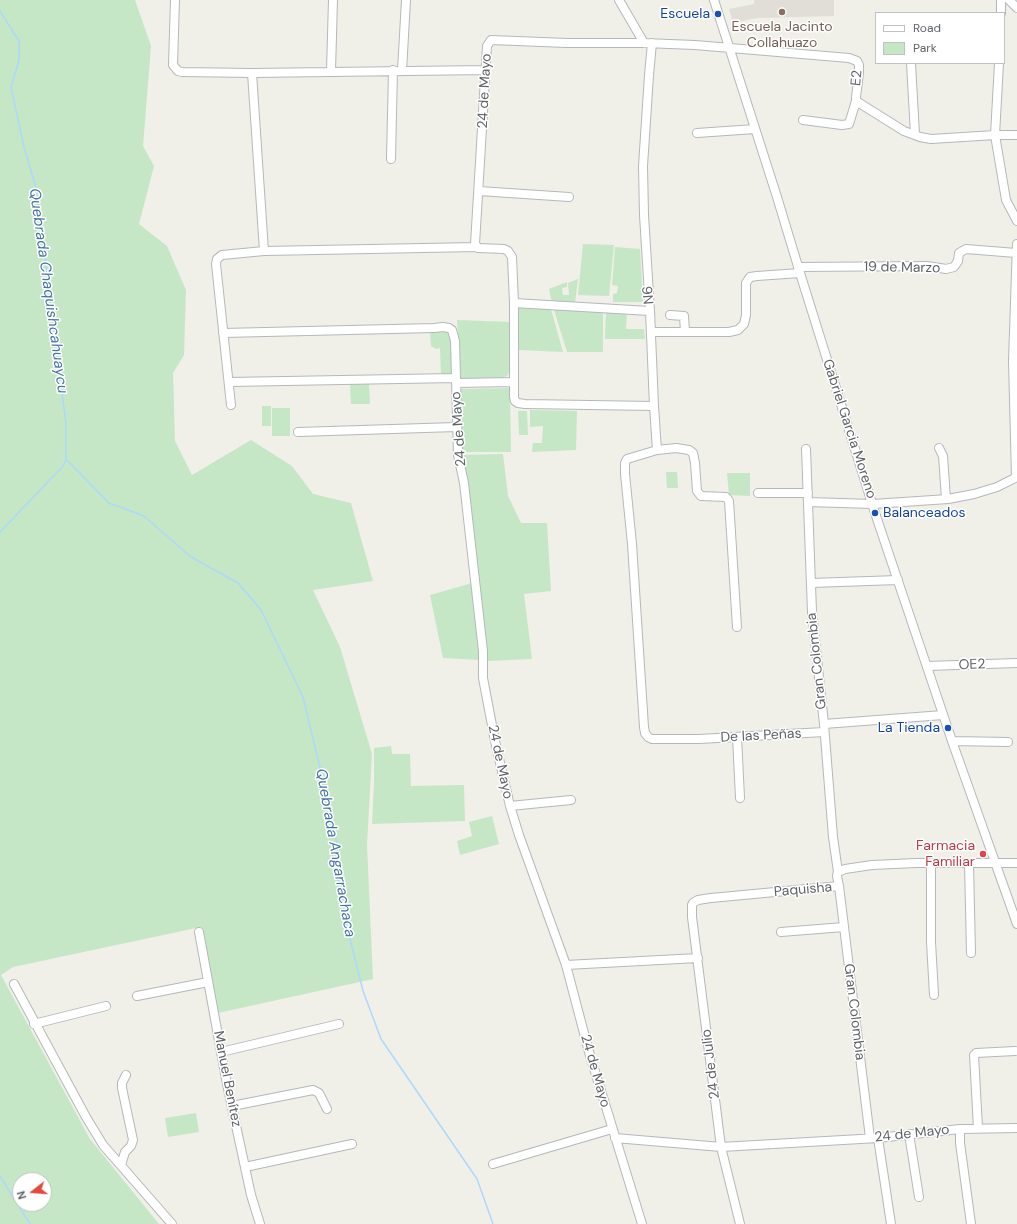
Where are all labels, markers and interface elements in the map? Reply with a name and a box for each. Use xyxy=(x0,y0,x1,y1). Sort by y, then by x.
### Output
place label: Escuela xyxy=(660,6,710,22)
marker: Escuela Jacinto Collahuazo xyxy=(777,7,787,17)
marker: Escuela xyxy=(713,9,723,19)
legend xyxy=(875,12,1005,64)
place label: Escuela Jacinto Collahuazo xyxy=(731,19,833,52)
text: Road xyxy=(913,20,941,36)
text: Park xyxy=(913,40,937,56)
street label: 24 de Mayo xyxy=(475,53,495,129)
street label: E2 xyxy=(848,69,866,87)
water label: Quebrada Chaquishcahuaycu xyxy=(25,187,71,395)
street label: 19 de Marzo xyxy=(864,259,940,277)
street label: N6 xyxy=(640,285,658,305)
street label: Gabriel Garcia Moreno xyxy=(819,357,879,501)
street label: 24 de Mayo xyxy=(448,391,470,467)
place label: Balanceados xyxy=(883,505,966,521)
marker: Balanceados xyxy=(870,508,880,518)
street label: Gran Colombia xyxy=(804,612,830,710)
street label: OE2 xyxy=(958,656,986,674)
place label: La Tienda xyxy=(878,720,940,736)
marker: La Tienda xyxy=(943,723,953,733)
street label: 24 de Mayo xyxy=(484,724,516,800)
street label: De las Peñas xyxy=(720,725,802,747)
water label: Quebrada Angarrachaca xyxy=(311,767,359,939)
place label: Farmacia Familiar xyxy=(916,838,975,870)
marker: Farmacia Familiar xyxy=(978,849,988,859)
street label: Paquisha xyxy=(773,879,833,901)
street label: Gran Colombia xyxy=(840,963,868,1061)
street label: 24 de Julio xyxy=(698,1028,724,1100)
street label: Manuel Benítez xyxy=(209,1030,245,1128)
street label: 24 de Mayo xyxy=(577,1033,613,1109)
street label: 24 de Mayo xyxy=(874,1122,950,1146)
north arrow xyxy=(12,1172,52,1212)
text: N xyxy=(14,1189,29,1201)

